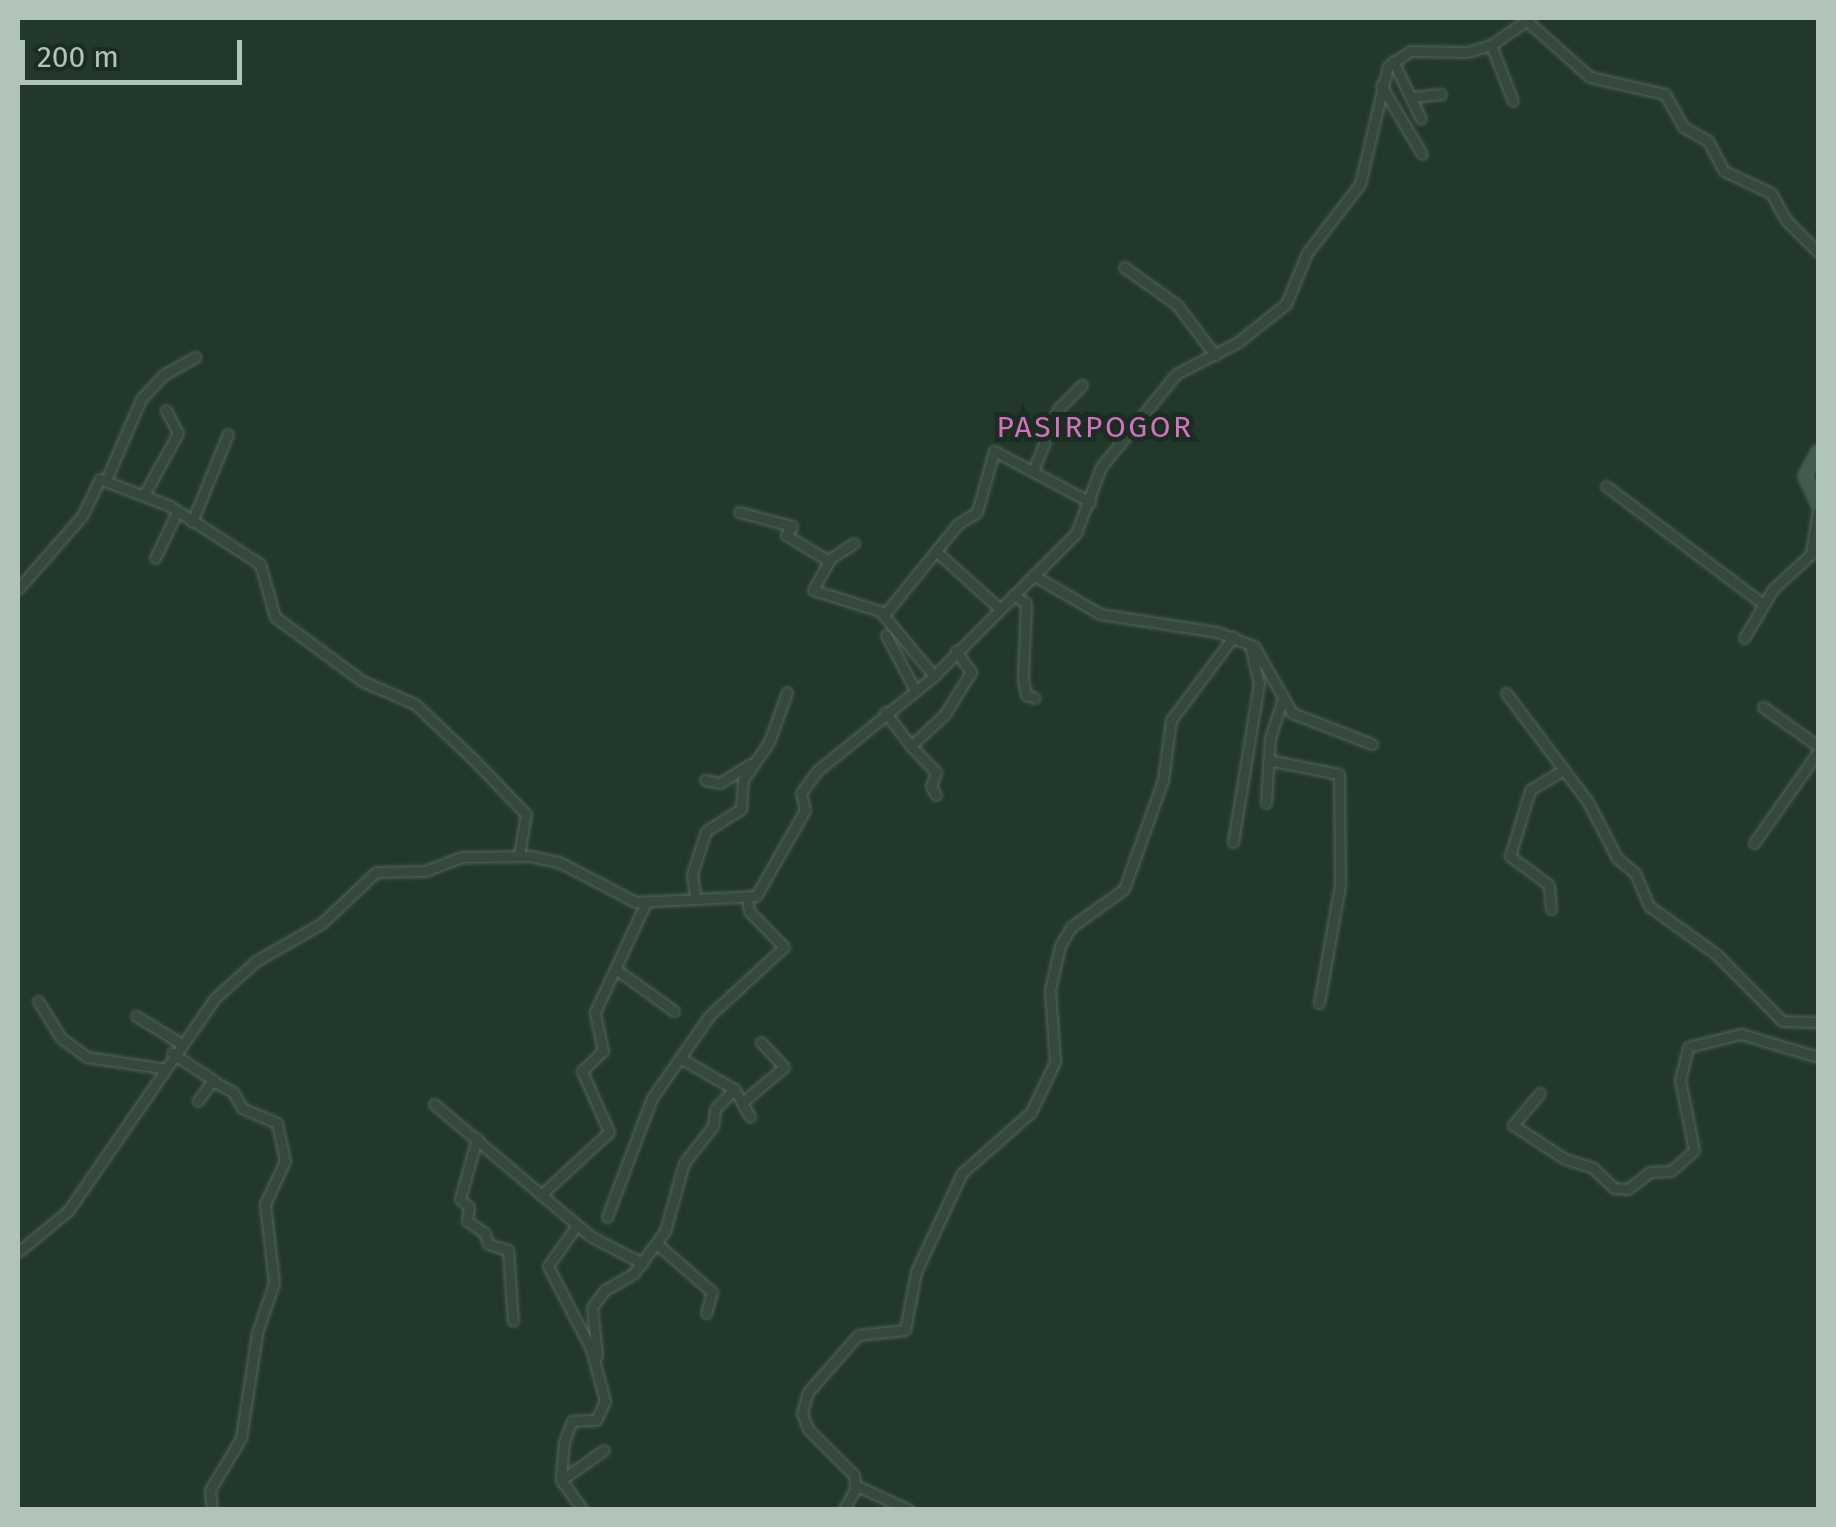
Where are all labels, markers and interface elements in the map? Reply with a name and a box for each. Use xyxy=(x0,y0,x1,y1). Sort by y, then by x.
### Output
scale bar xyxy=(25,20,248,82)
text: 200 m xyxy=(37,39,119,75)
district label: PASIRPOGOR xyxy=(996,409,1194,445)

